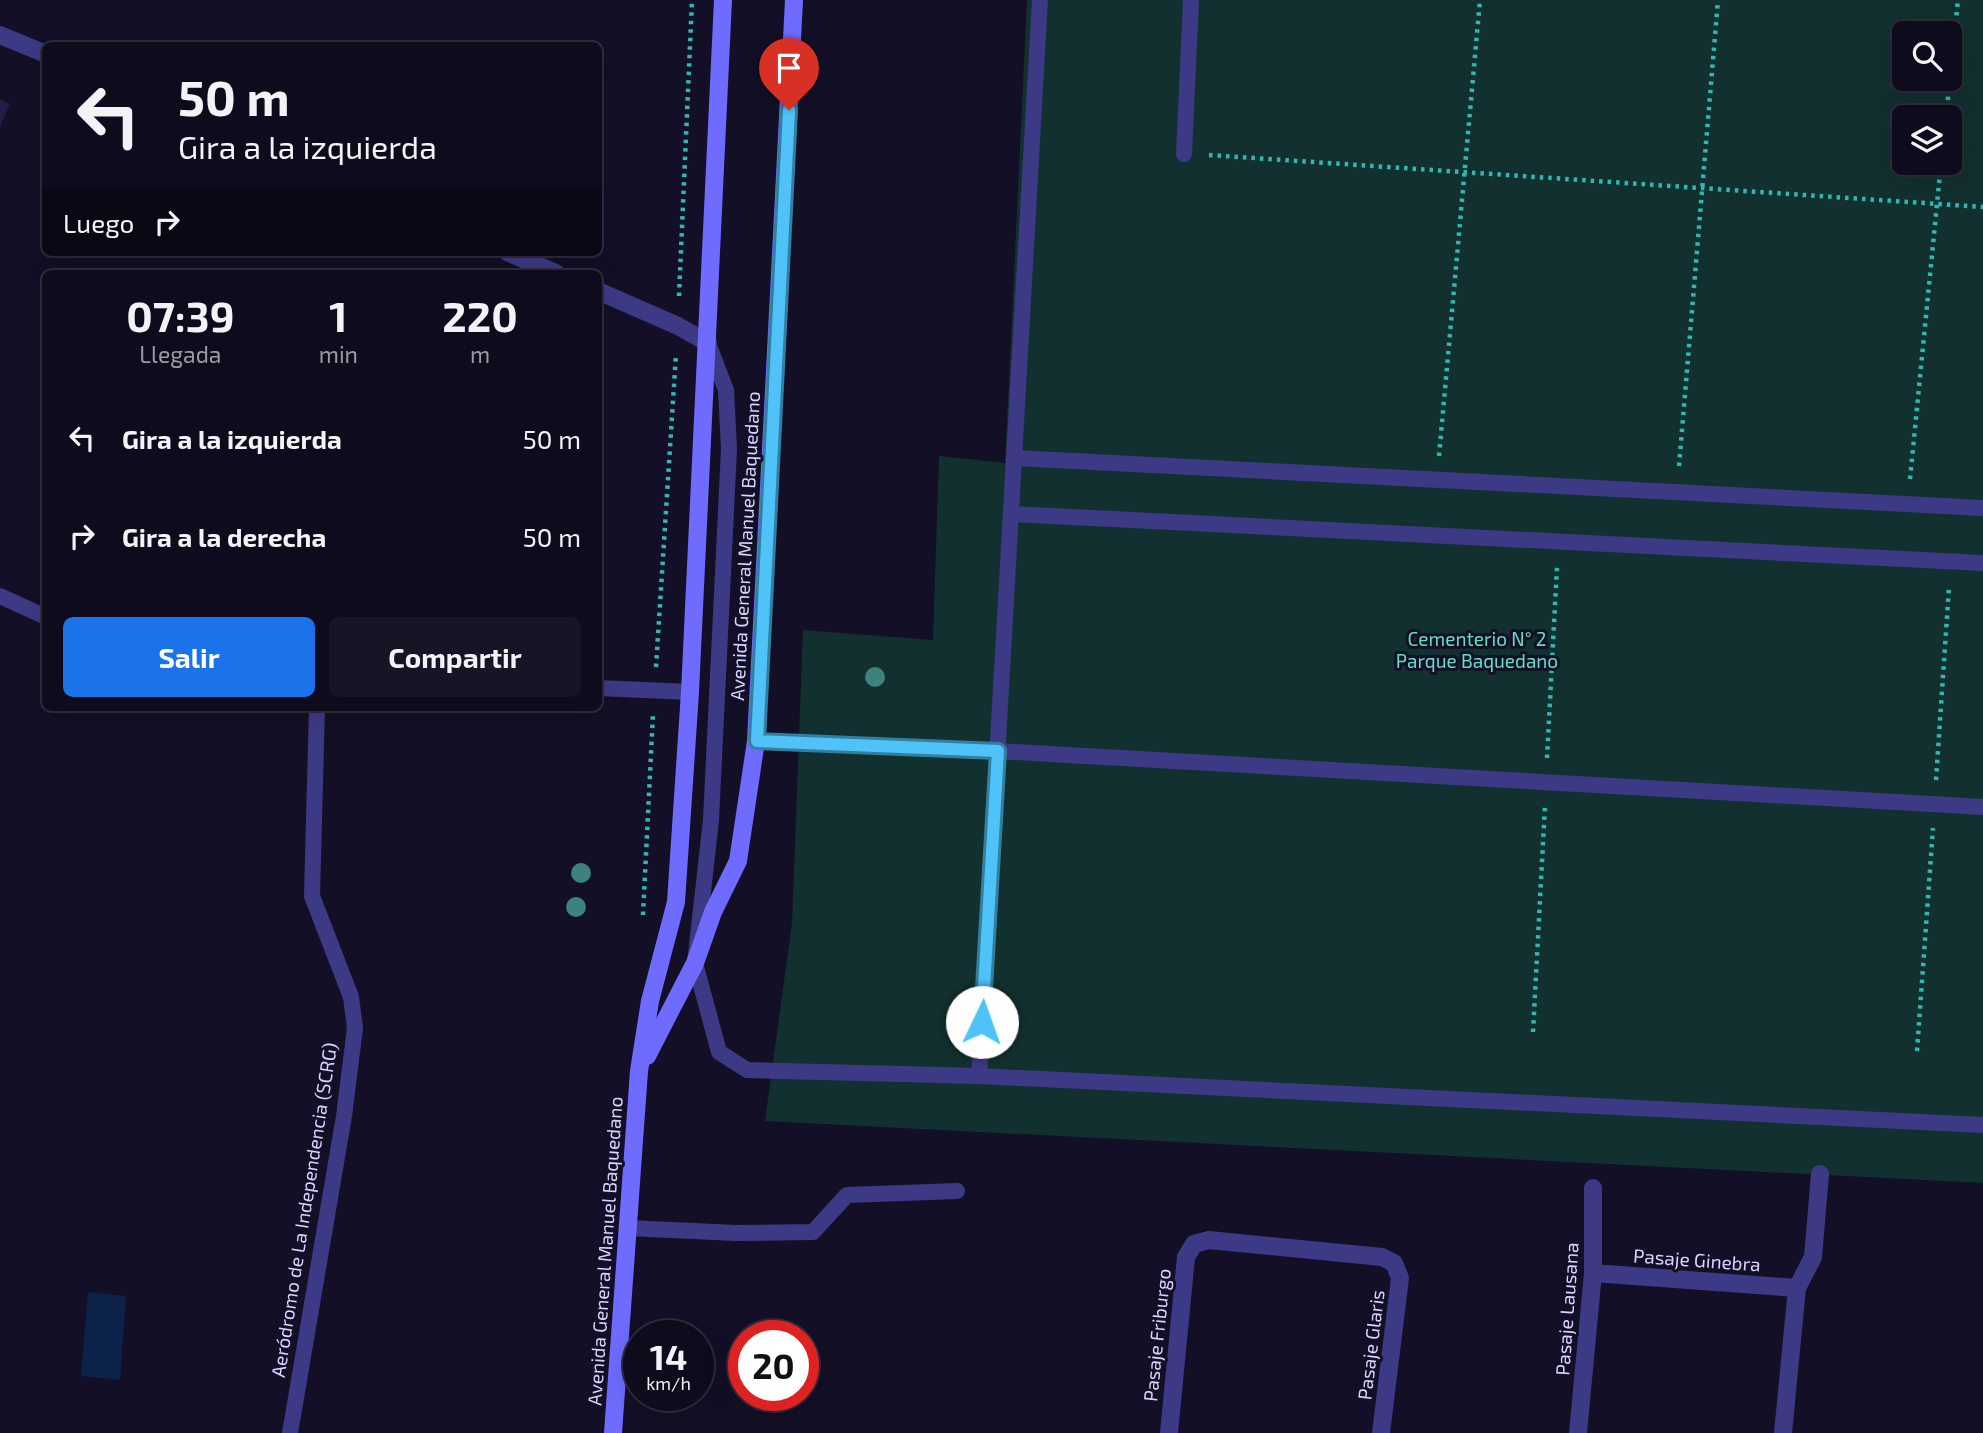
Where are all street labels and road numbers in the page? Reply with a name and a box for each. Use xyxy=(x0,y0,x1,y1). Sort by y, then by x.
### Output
street label: Avenida General Manuel Baquedano xyxy=(725,391,764,701)
street label: Aeródromo de La Independencia (SCRG) xyxy=(266,1041,341,1379)
street label: Avenida General Manuel Baquedano xyxy=(582,1096,627,1406)
street label: Pasaje Lausana xyxy=(1550,1242,1583,1376)
street label: Pasaje Ginebra xyxy=(1633,1244,1761,1275)
street label: Pasaje Friburgo xyxy=(1138,1267,1175,1403)
street label: Pasaje Glaris xyxy=(1352,1289,1389,1401)

